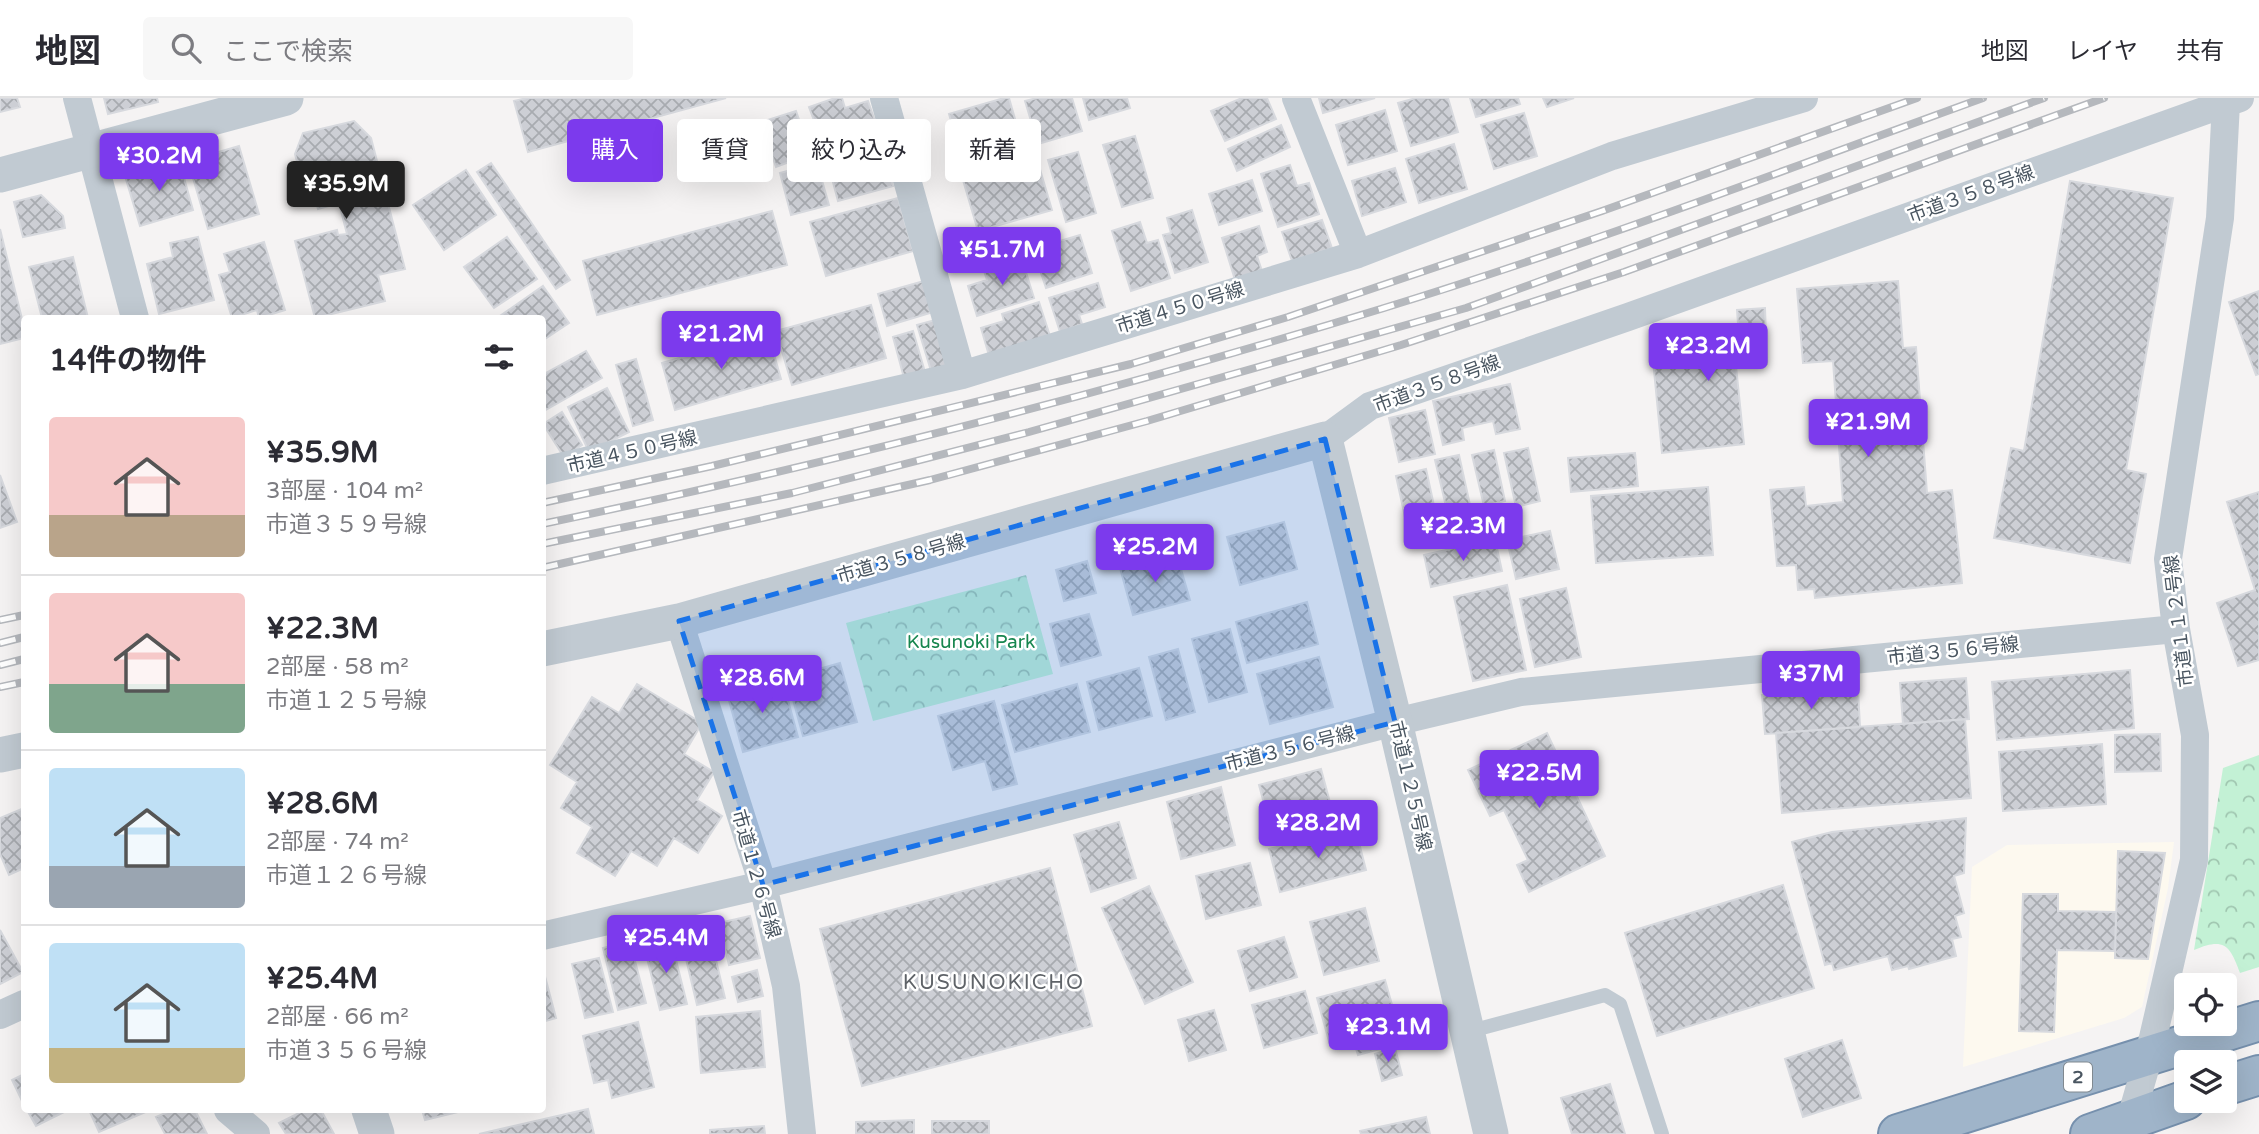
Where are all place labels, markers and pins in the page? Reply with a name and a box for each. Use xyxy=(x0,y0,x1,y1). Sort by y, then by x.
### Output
pin: ¥30.2M xyxy=(102,134,216,193)
pin: ¥35.9M xyxy=(289,162,403,221)
pin: ¥51.7M xyxy=(945,228,1059,287)
pin: ¥21.2M xyxy=(664,312,778,371)
pin: ¥23.2M xyxy=(1651,324,1765,383)
pin: ¥21.9M xyxy=(1811,400,1925,459)
pin: ¥22.3M xyxy=(1406,504,1520,563)
pin: ¥25.2M xyxy=(1098,524,1212,584)
pin: ¥37M xyxy=(1770,652,1852,711)
pin: ¥28.6M xyxy=(705,656,819,715)
pin: ¥22.5M xyxy=(1482,750,1596,810)
pin: ¥28.2M xyxy=(1261,800,1375,860)
pin: ¥25.4M xyxy=(609,916,723,975)
pin: ¥23.1M xyxy=(1331,1004,1445,1064)

